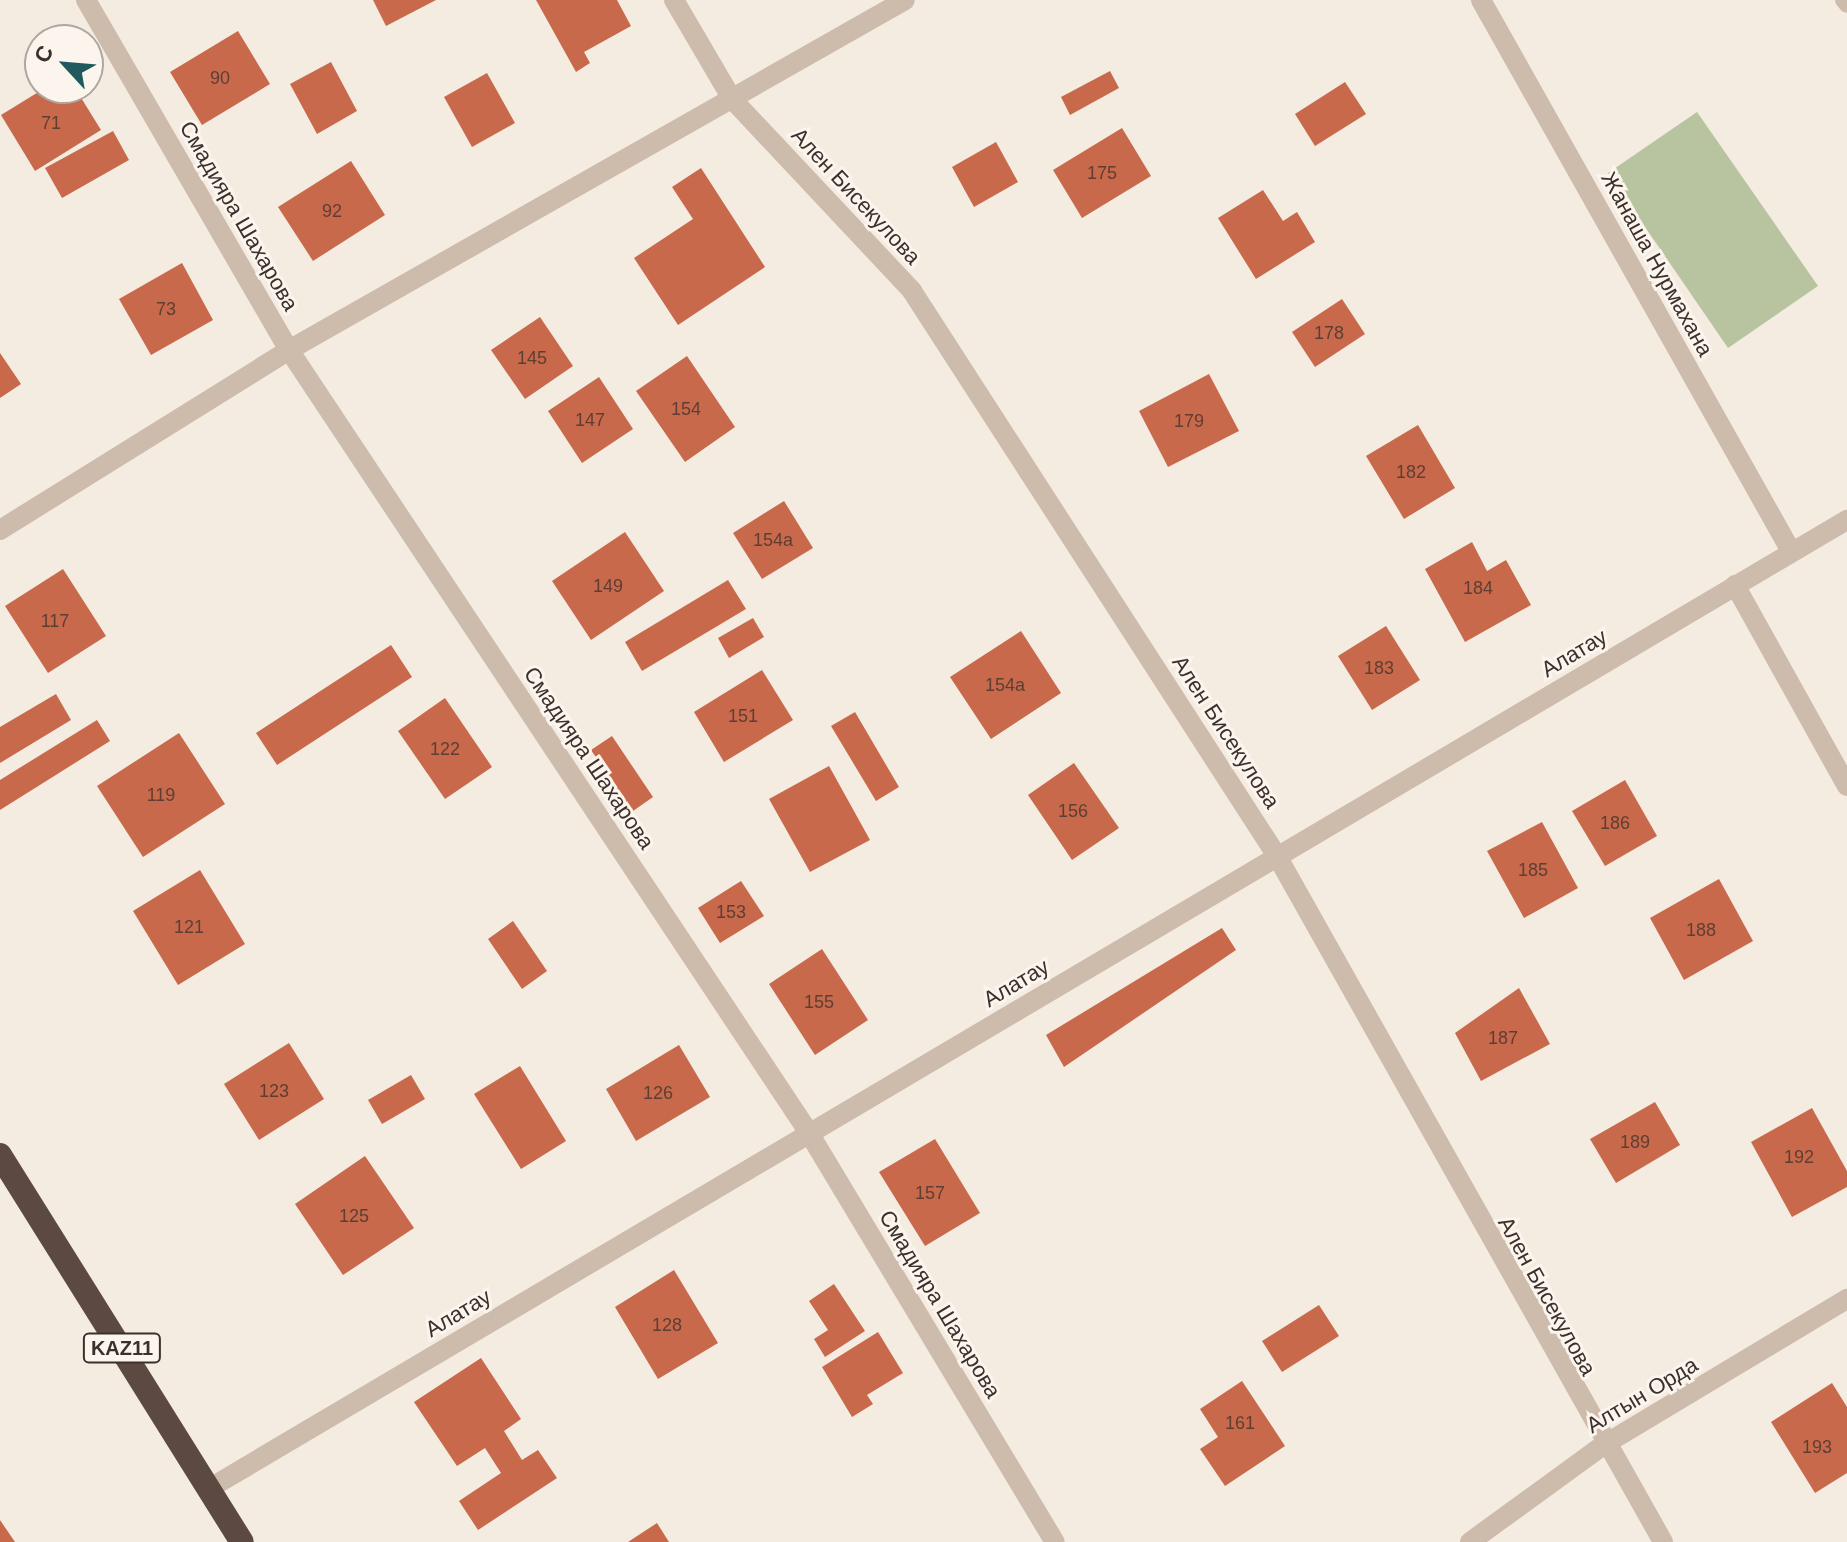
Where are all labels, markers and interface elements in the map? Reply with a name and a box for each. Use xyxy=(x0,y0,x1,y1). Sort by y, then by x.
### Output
north arrow xyxy=(24,24,104,104)
text: С xyxy=(29,42,58,67)
house number: 90 xyxy=(210,67,230,89)
house number: 71 xyxy=(41,112,61,134)
street label: Смадияра Шахарова xyxy=(174,117,304,315)
street label: Ален Бисекулова xyxy=(786,122,926,270)
house number: 175 xyxy=(1087,162,1117,184)
street label: Жанаша Нурмахана xyxy=(1595,167,1719,361)
house number: 92 xyxy=(322,200,342,222)
house number: 73 xyxy=(156,298,176,320)
house number: 178 xyxy=(1314,322,1344,344)
house number: 145 xyxy=(517,347,547,369)
house number: 154 xyxy=(671,398,701,420)
house number: 147 xyxy=(575,409,605,431)
house number: 179 xyxy=(1174,410,1204,432)
house number: 182 xyxy=(1396,461,1426,483)
house number: 154а xyxy=(753,529,793,551)
house number: 149 xyxy=(593,575,623,597)
house number: 184 xyxy=(1463,577,1493,599)
house number: 117 xyxy=(41,610,69,632)
street label: Алатау xyxy=(1536,623,1612,683)
street label: Ален Бисекулова xyxy=(1167,650,1285,814)
house number: 183 xyxy=(1364,657,1394,679)
street label: Смадияра Шахарова xyxy=(518,662,660,854)
house number: 154а xyxy=(985,674,1025,696)
house number: 151 xyxy=(728,705,758,727)
house number: 122 xyxy=(430,738,460,760)
house number: 119 xyxy=(147,784,175,806)
house number: 156 xyxy=(1058,800,1088,822)
house number: 186 xyxy=(1600,812,1630,834)
house number: 185 xyxy=(1518,859,1548,881)
house number: 153 xyxy=(716,901,746,923)
house number: 121 xyxy=(174,916,204,938)
house number: 188 xyxy=(1686,919,1716,941)
street label: Алатау xyxy=(978,953,1054,1013)
house number: 155 xyxy=(804,991,834,1013)
house number: 187 xyxy=(1488,1027,1518,1049)
house number: 123 xyxy=(259,1080,289,1102)
house number: 126 xyxy=(643,1082,673,1104)
house number: 189 xyxy=(1620,1131,1650,1153)
house number: 192 xyxy=(1784,1146,1814,1168)
house number: 157 xyxy=(915,1182,945,1204)
house number: 125 xyxy=(339,1205,369,1227)
street label: Смадияра Шахарова xyxy=(873,1205,1007,1403)
street label: Ален Бисекулова xyxy=(1492,1212,1602,1380)
street label: Алатау xyxy=(420,1283,496,1343)
house number: 128 xyxy=(652,1314,682,1336)
road number: KAZ11 xyxy=(82,1332,162,1364)
street label: Алтын Орда xyxy=(1581,1351,1703,1439)
house number: 161 xyxy=(1225,1412,1255,1434)
house number: 193 xyxy=(1802,1436,1832,1458)

